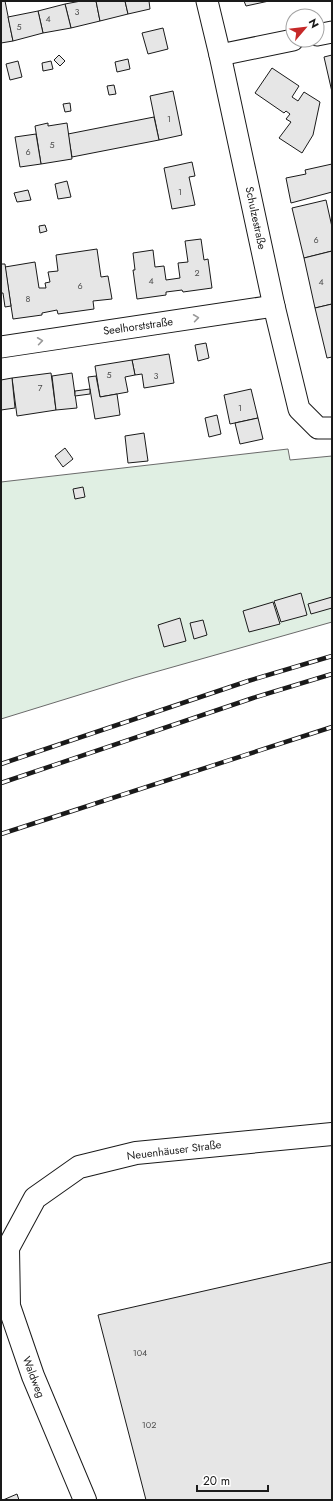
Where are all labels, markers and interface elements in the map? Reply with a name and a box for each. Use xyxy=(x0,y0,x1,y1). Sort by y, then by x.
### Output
house number: 3 xyxy=(75,5,80,18)
north arrow xyxy=(285,8,325,48)
house number: 4 xyxy=(45,12,51,25)
text: N xyxy=(305,16,323,31)
house number: 5 xyxy=(16,20,22,33)
house number: 1 xyxy=(167,112,171,125)
house number: 5 xyxy=(49,138,55,151)
house number: 6 xyxy=(25,145,31,158)
house number: 1 xyxy=(178,185,182,198)
street label: Schulzestraße xyxy=(242,185,271,251)
house number: 6 xyxy=(313,233,319,246)
house number: 2 xyxy=(194,266,200,279)
house number: 4 xyxy=(148,274,154,287)
house number: 4 xyxy=(318,275,324,288)
house number: 6 xyxy=(77,279,83,292)
house number: 8 xyxy=(26,292,31,305)
street label: Seelhorststraße xyxy=(102,313,174,339)
one-way arrow xyxy=(193,314,199,323)
one-way arrow xyxy=(37,337,43,346)
house number: 5 xyxy=(106,368,112,381)
house number: 3 xyxy=(154,369,159,382)
house number: 7 xyxy=(38,381,43,394)
house number: 1 xyxy=(238,401,242,414)
street label: Neuenhäuser Straße xyxy=(126,1136,222,1164)
house number: 104 xyxy=(133,1346,147,1359)
street label: Waldweg xyxy=(19,1354,49,1400)
house number: 102 xyxy=(142,1418,156,1431)
scale bar xyxy=(197,1467,268,1493)
text: 20 m xyxy=(203,1472,230,1490)

